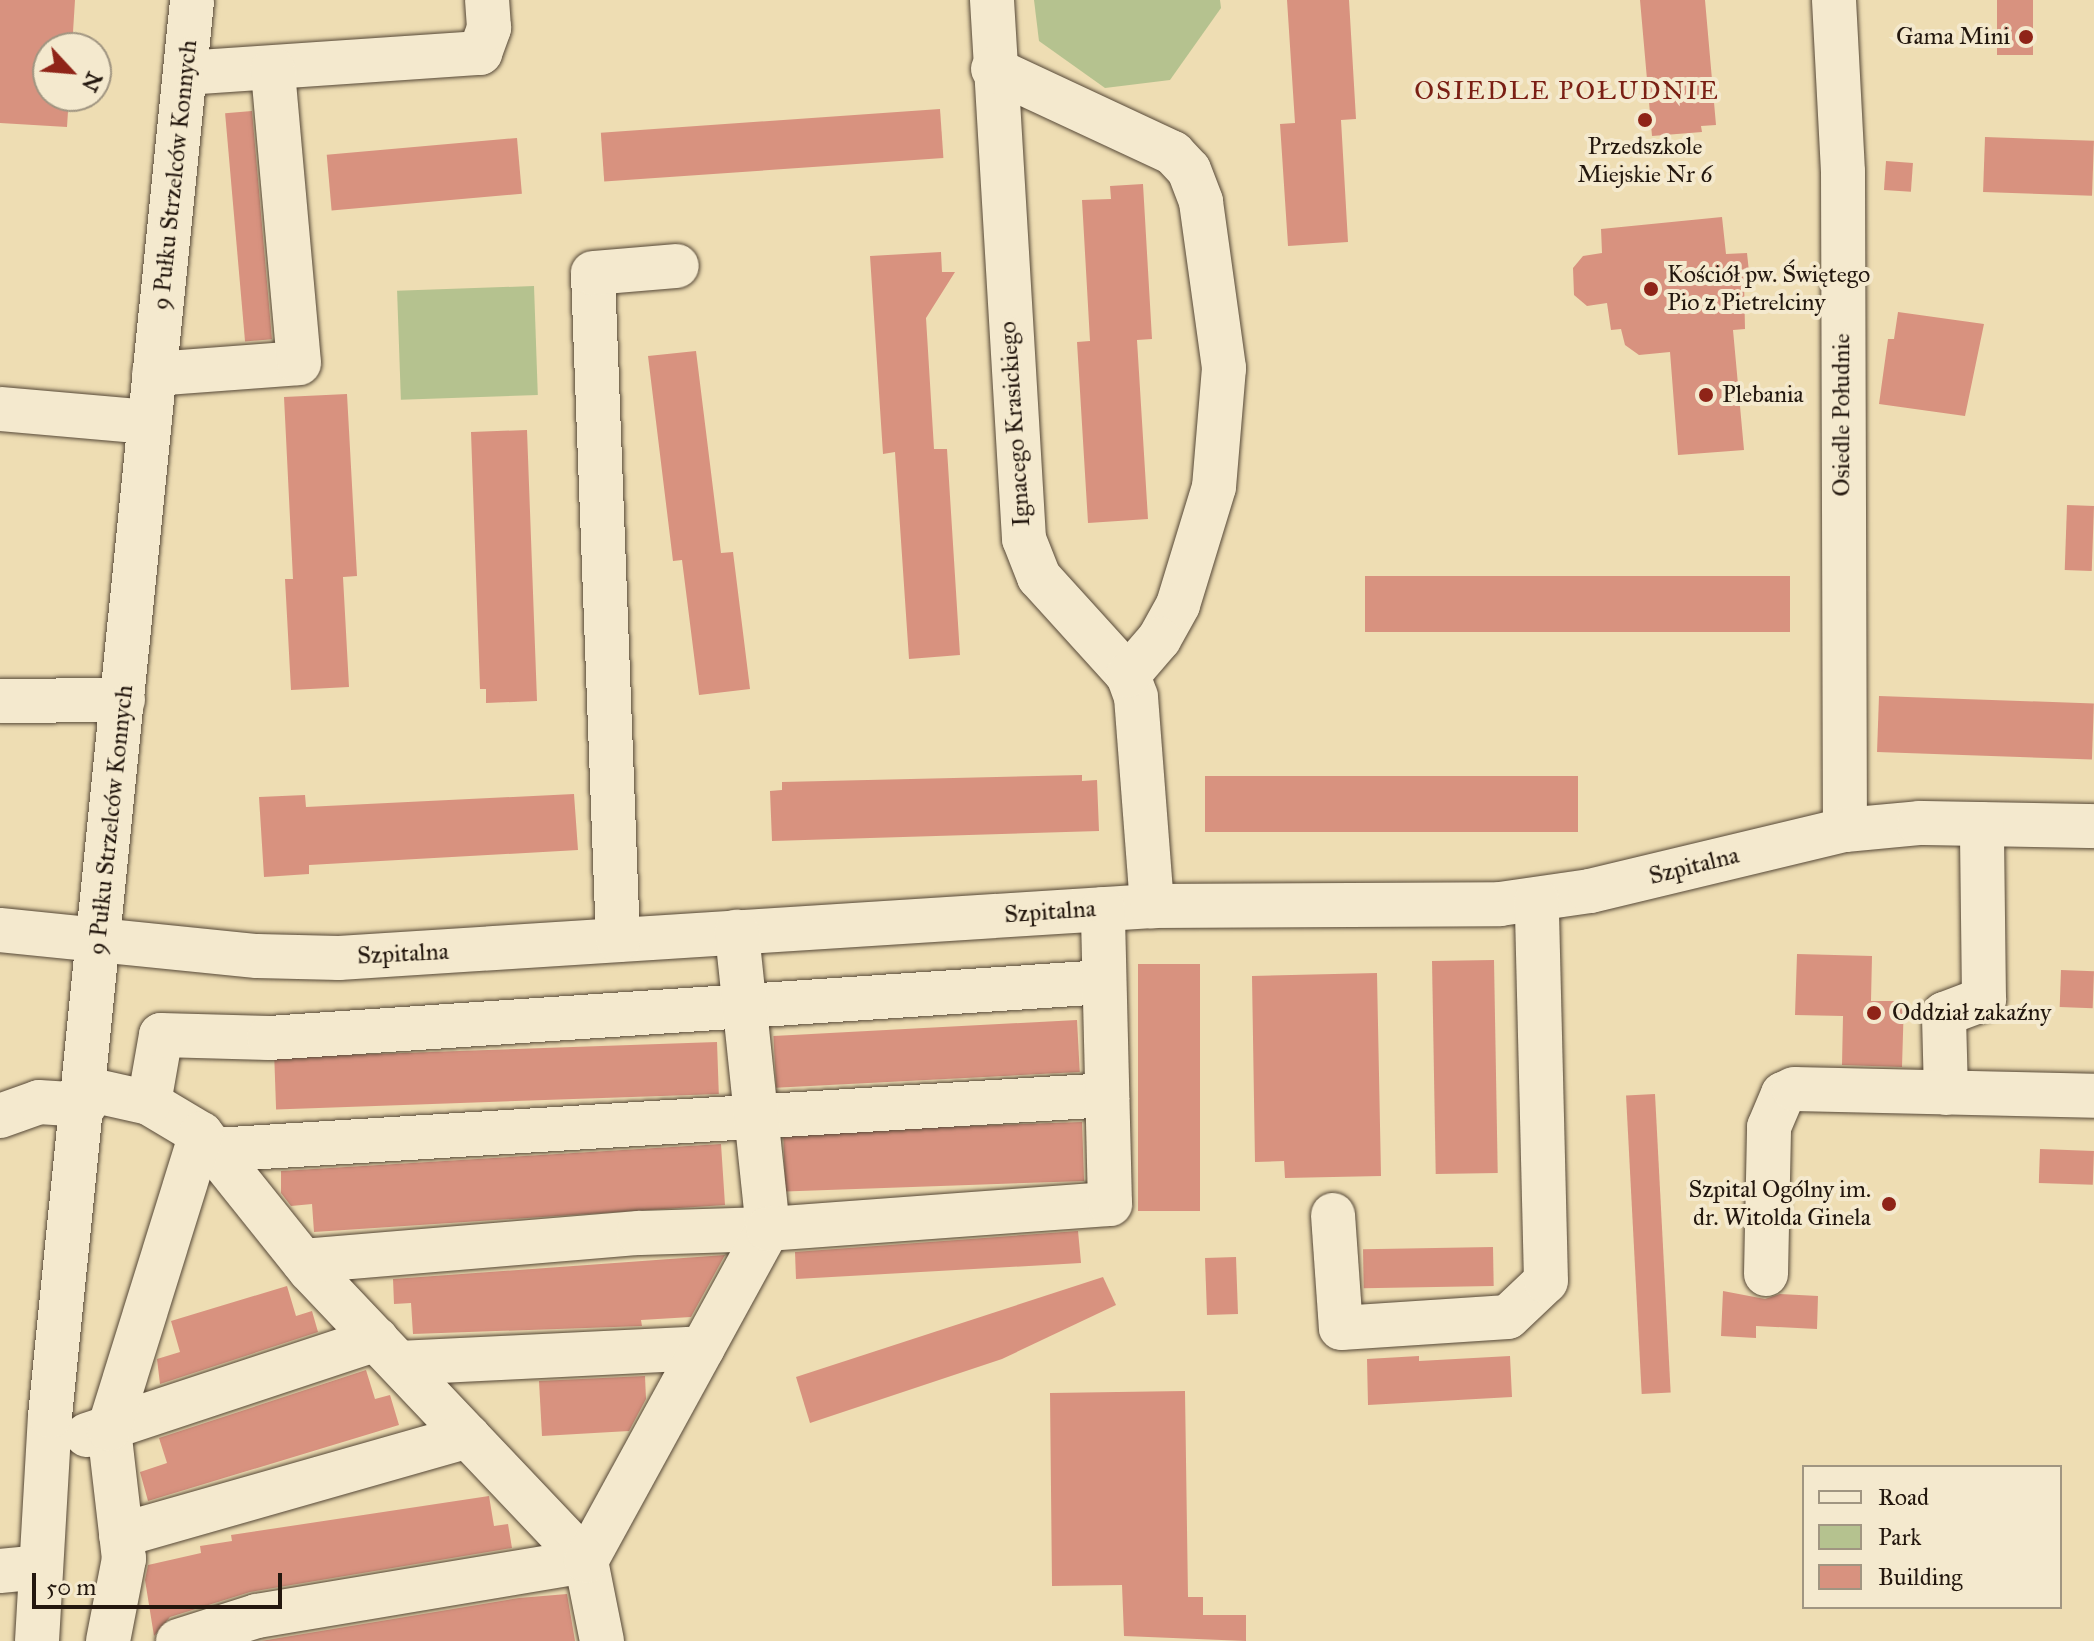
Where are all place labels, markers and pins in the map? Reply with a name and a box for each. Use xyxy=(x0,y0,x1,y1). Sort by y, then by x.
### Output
place label: Gama Mini xyxy=(1896,23,2010,51)
marker: Gama Mini xyxy=(2017,28,2035,46)
marker: Przedszkole Miejskie Nr 6 xyxy=(1636,111,1654,129)
place label: Przedszkole Miejskie Nr 6 xyxy=(1578,133,1712,189)
place label: Kościół pw. Świętego Pio z Pietrelciny xyxy=(1667,261,1870,317)
marker: Kościół pw. Świętego Pio z Pietrelciny xyxy=(1642,280,1660,298)
place label: Plebania xyxy=(1722,381,1804,409)
marker: Plebania xyxy=(1697,386,1715,404)
place label: Oddział zakaźny xyxy=(1892,999,2051,1027)
marker: Oddział zakaźny xyxy=(1863,1002,1885,1024)
place label: Szpital Ogólny im. dr. Witolda Ginela xyxy=(1688,1176,1871,1232)
marker: Szpital Ogólny im. dr. Witolda Ginela xyxy=(1878,1193,1900,1215)

